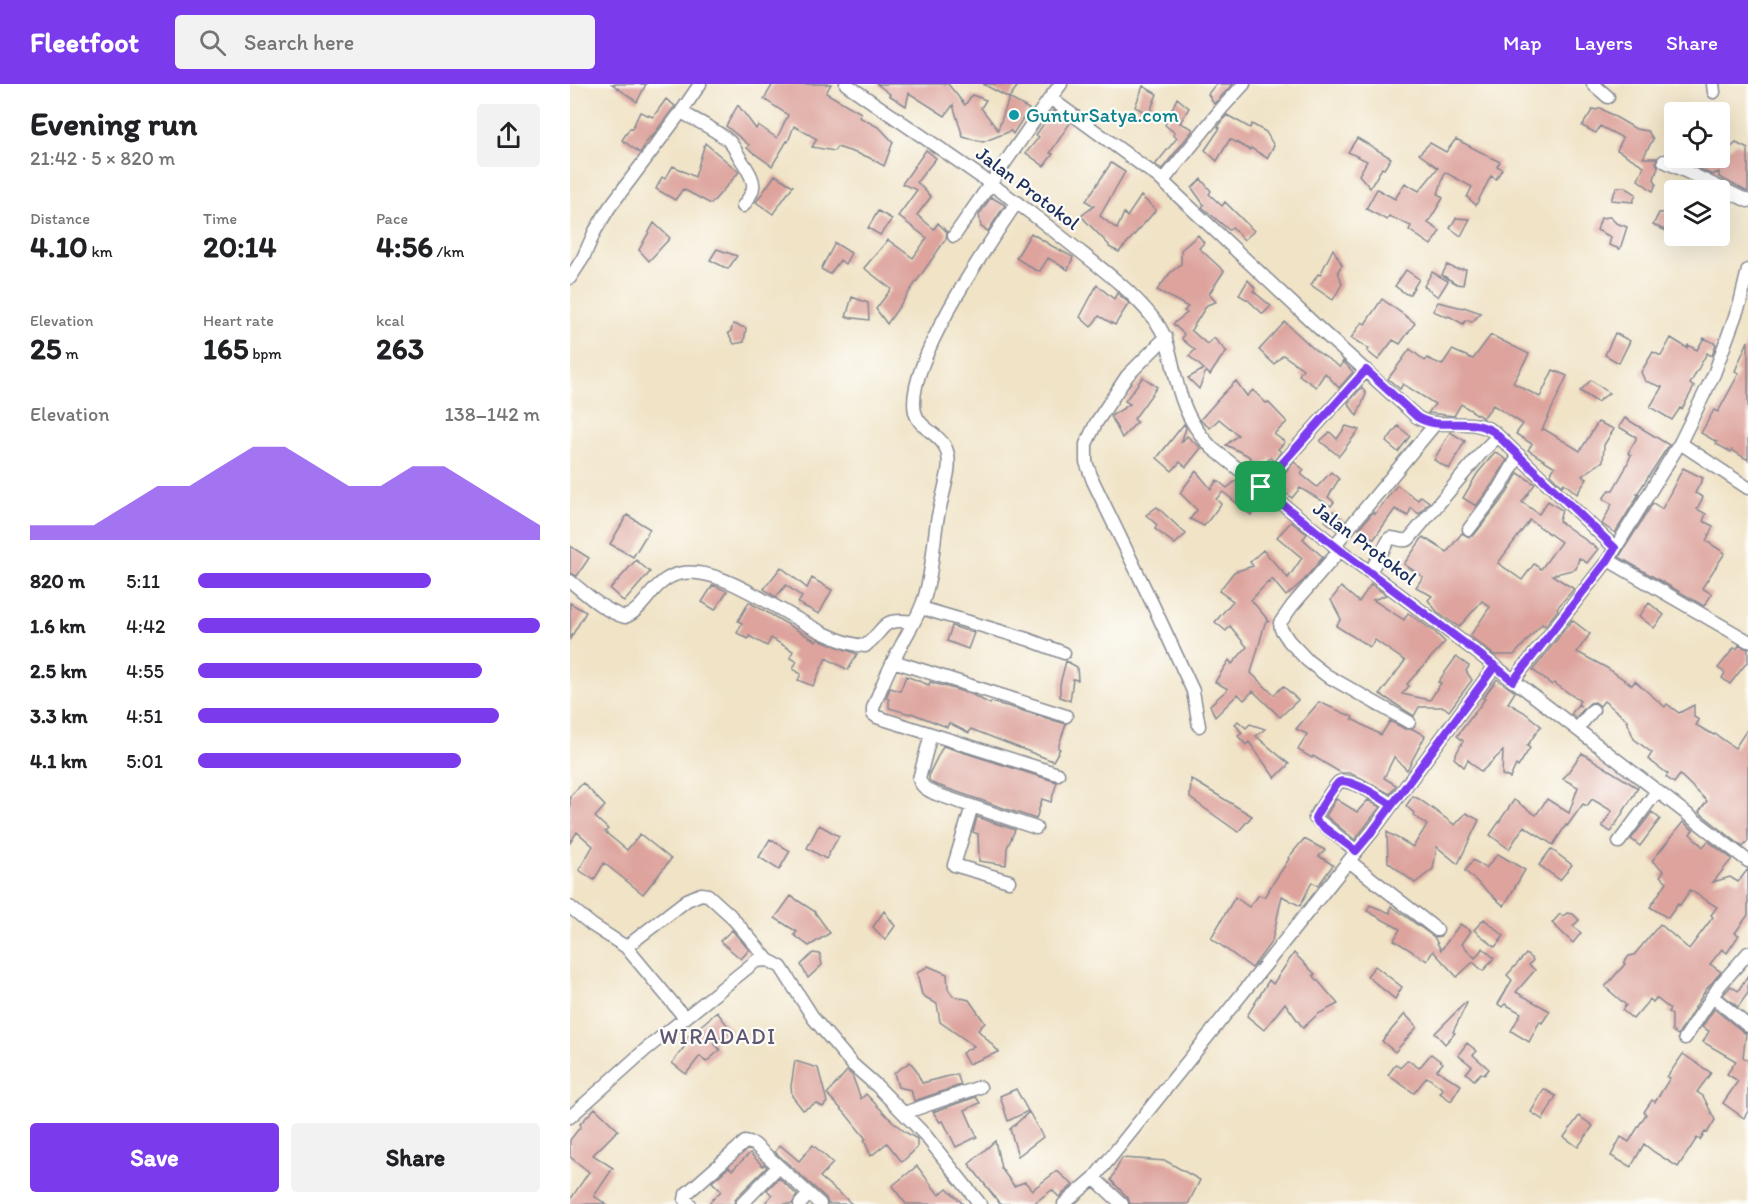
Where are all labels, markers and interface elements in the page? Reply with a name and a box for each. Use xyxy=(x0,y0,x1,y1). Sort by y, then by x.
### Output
search box xyxy=(175,15,595,69)
text: Fleetfoot xyxy=(30,25,139,59)
icon: search xyxy=(196,26,229,59)
text: Search here xyxy=(244,29,354,56)
text: Map xyxy=(1503,30,1542,55)
text: Layers xyxy=(1575,30,1633,55)
text: Share xyxy=(1666,30,1718,55)
map controls xyxy=(1664,102,1730,246)
button: locate xyxy=(1664,102,1730,168)
place label: GunturSatya.com xyxy=(1026,103,1179,127)
text: Evening run xyxy=(30,104,197,143)
button: share xyxy=(477,104,540,167)
marker: GunturSatya.com xyxy=(1007,108,1021,122)
street label: Jalan Protokol xyxy=(971,141,1085,235)
text: 21:42 · 5 × 820 m xyxy=(30,146,175,170)
button: layers xyxy=(1664,180,1730,246)
text: Distance xyxy=(30,209,90,228)
text: Time xyxy=(203,209,237,228)
text: Pace xyxy=(376,209,408,228)
text: 4.10 xyxy=(30,228,88,265)
text: 20:14 xyxy=(203,228,277,265)
text: 4:56 xyxy=(376,228,433,265)
text: km xyxy=(88,242,113,261)
text: /km xyxy=(433,242,465,261)
text: Elevation xyxy=(30,311,94,330)
text: Heart rate xyxy=(203,311,274,330)
text: kcal xyxy=(376,311,404,330)
text: 25 xyxy=(30,330,62,367)
text: 165 xyxy=(203,330,249,367)
text: 263 xyxy=(376,330,424,367)
text: m xyxy=(62,344,79,363)
text: bpm xyxy=(249,344,282,363)
text: Elevation xyxy=(30,402,109,426)
text: 138–142 m xyxy=(445,402,540,426)
pin xyxy=(1235,461,1286,512)
icon: arrive xyxy=(1244,470,1277,503)
street label: Jalan Protokol xyxy=(1308,496,1422,590)
text: 820 m xyxy=(30,569,85,593)
text: 5:11 xyxy=(126,569,160,593)
text: 1.6 km xyxy=(30,614,86,638)
text: 4:42 xyxy=(126,614,165,638)
text: 2.5 km xyxy=(30,659,87,683)
text: 4:55 xyxy=(126,659,164,683)
text: 3.3 km xyxy=(30,704,88,728)
text: 4:51 xyxy=(126,704,163,728)
text: 4.1 km xyxy=(30,749,87,773)
text: 5:01 xyxy=(126,749,163,773)
district label: WIRADADI xyxy=(659,1023,777,1050)
button: Save xyxy=(30,1123,279,1192)
button: Share xyxy=(291,1123,540,1192)

